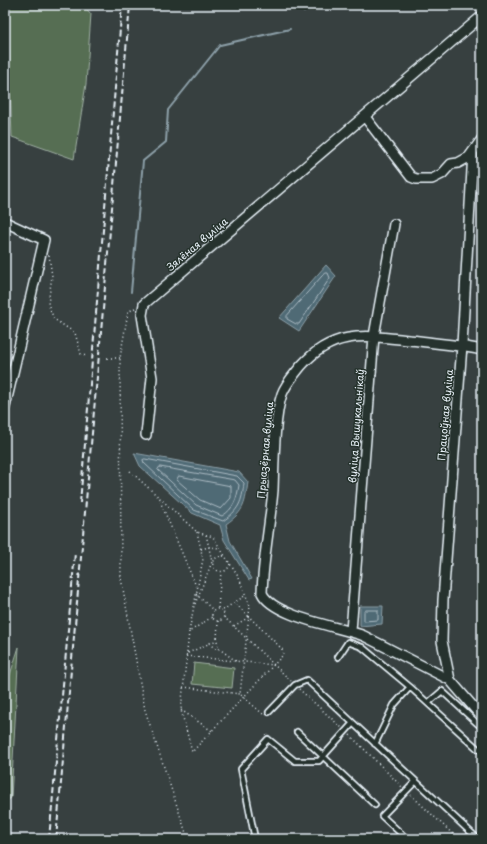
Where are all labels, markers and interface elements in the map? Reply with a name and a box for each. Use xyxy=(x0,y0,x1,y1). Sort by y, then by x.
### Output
street label: Зялёная вуліца xyxy=(163,213,232,275)
street label: вуліца Вышукальнікаў xyxy=(344,368,368,484)
street label: Працоўная вуліца xyxy=(433,368,457,461)
street label: Прыазёрная вуліца xyxy=(253,400,277,499)

